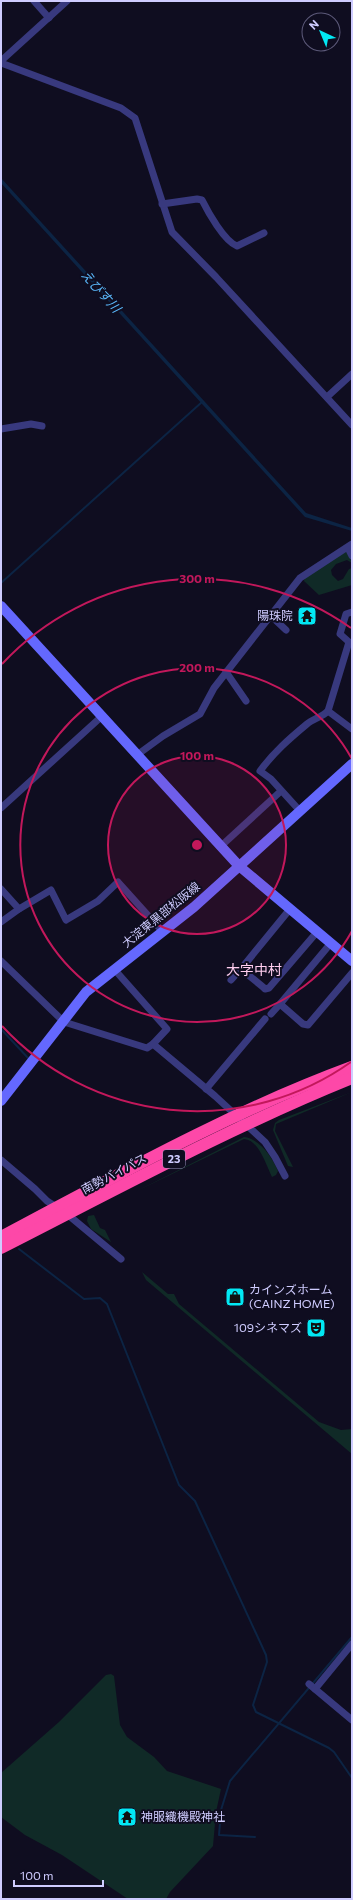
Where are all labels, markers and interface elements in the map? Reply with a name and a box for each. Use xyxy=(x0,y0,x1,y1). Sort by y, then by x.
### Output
north arrow xyxy=(301,12,341,52)
text: N xyxy=(306,17,321,32)
water label: えびす川 xyxy=(78,266,126,317)
text: 300 m xyxy=(179,571,215,585)
temple icon: 陽珠院 xyxy=(296,605,318,627)
place label: 陽珠院 xyxy=(257,608,293,622)
text: 200 m xyxy=(179,660,215,674)
text: 100 m xyxy=(180,748,214,762)
centre of rings xyxy=(190,838,204,852)
street label: 大淀東黒部松阪線 xyxy=(119,879,202,950)
district label: 大字中村 xyxy=(226,961,282,978)
street label: 南勢バイパス xyxy=(79,1150,148,1196)
road number: 23 xyxy=(163,1150,185,1168)
place label: カインズホーム (CAINZ HOME) xyxy=(249,1282,335,1310)
shop icon: カインズホーム (CAINZ HOME) xyxy=(224,1286,246,1308)
theatre icon: 109シネマズ xyxy=(305,1317,327,1339)
place label: 109シネマズ xyxy=(234,1320,302,1334)
temple icon: 神服織機殿神社 xyxy=(116,1806,138,1828)
place label: 神服織機殿神社 xyxy=(141,1809,225,1823)
scale bar xyxy=(14,1862,103,1888)
text: 100 m xyxy=(20,1868,54,1882)

